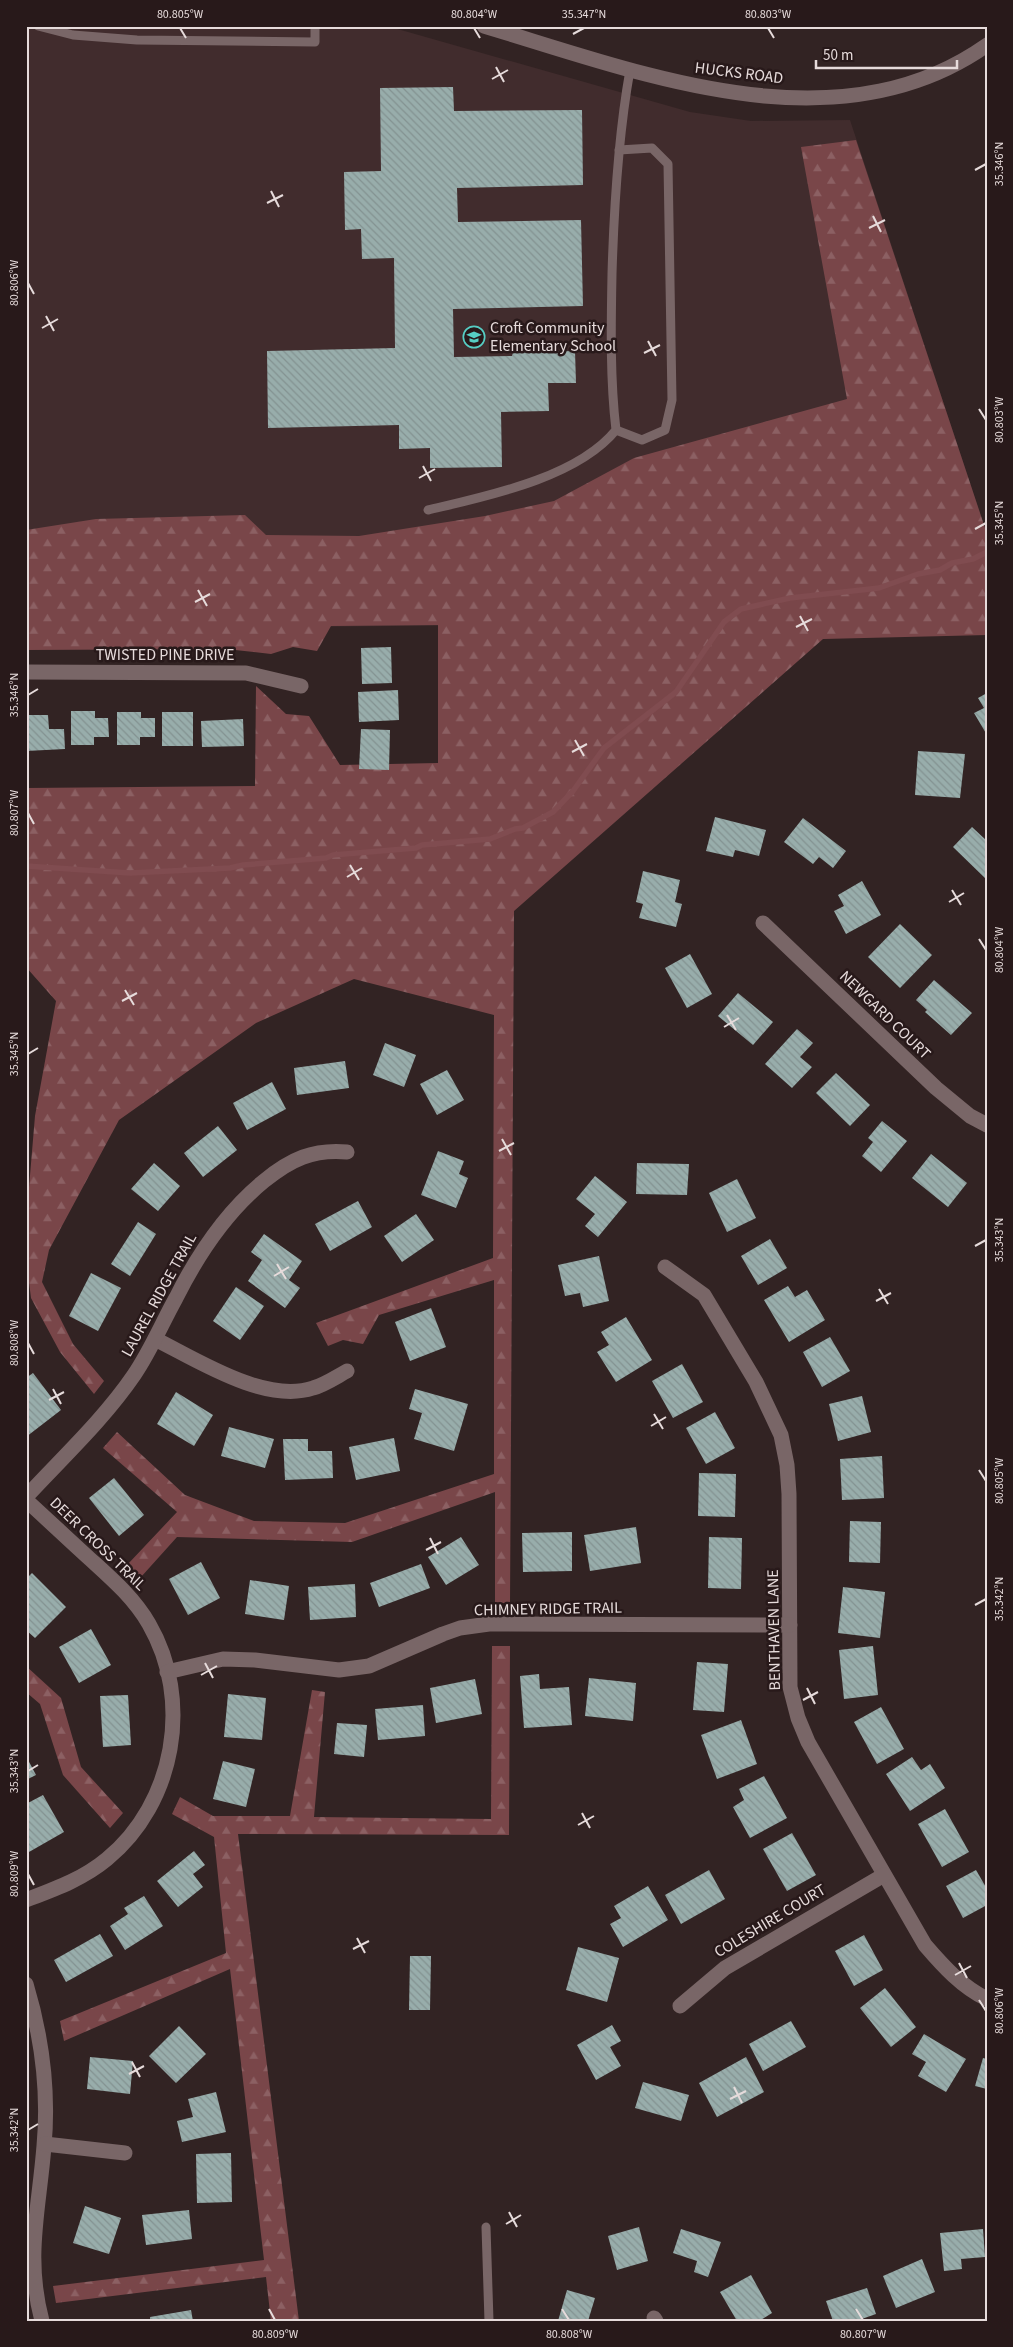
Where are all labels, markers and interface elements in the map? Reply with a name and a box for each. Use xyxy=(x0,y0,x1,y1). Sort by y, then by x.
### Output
text: 80.805°W xyxy=(157,6,204,23)
text: 80.804°W xyxy=(451,6,498,23)
text: 35.347°N xyxy=(562,6,606,23)
text: 80.803°W xyxy=(745,6,792,23)
scale bar xyxy=(816,38,957,70)
text: 50 m xyxy=(823,45,853,66)
street label: HUCKS ROAD xyxy=(694,57,785,89)
text: 35.346°N xyxy=(991,142,1008,186)
text: 80.806°W xyxy=(6,259,23,306)
place label: Croft Community Elementary School xyxy=(490,317,616,357)
school or university icon: Croft Community Elementary School xyxy=(462,325,486,349)
text: 80.803°W xyxy=(991,396,1008,443)
text: 35.345°N xyxy=(991,501,1008,545)
street label: TWISTED PINE DRIVE xyxy=(96,644,234,666)
text: 35.346°N xyxy=(6,673,23,717)
text: 80.807°W xyxy=(6,789,23,836)
text: 80.804°W xyxy=(991,926,1008,973)
street label: NEWGARD COURT xyxy=(835,966,936,1065)
text: 35.345°N xyxy=(6,1032,23,1076)
text: 35.343°N xyxy=(991,1218,1008,1262)
street label: LAUREL RIDGE TRAIL xyxy=(116,1229,202,1361)
text: 80.808°W xyxy=(6,1319,23,1366)
text: 80.805°W xyxy=(991,1457,1008,1504)
street label: DEER CROSS TRAIL xyxy=(45,1492,151,1596)
street label: BENTHAVEN LANE xyxy=(762,1569,786,1691)
text: 35.342°N xyxy=(991,1577,1008,1621)
street label: CHIMNEY RIDGE TRAIL xyxy=(474,1597,622,1621)
text: 35.343°N xyxy=(6,1749,23,1793)
text: 80.809°W xyxy=(6,1850,23,1897)
street label: COLESHIRE COURT xyxy=(710,1879,830,1963)
text: 80.806°W xyxy=(991,1987,1008,2034)
text: 35.342°N xyxy=(6,2108,23,2152)
text: 80.809°W xyxy=(252,2326,299,2343)
text: 80.808°W xyxy=(546,2326,593,2343)
text: 80.807°W xyxy=(840,2326,887,2343)

